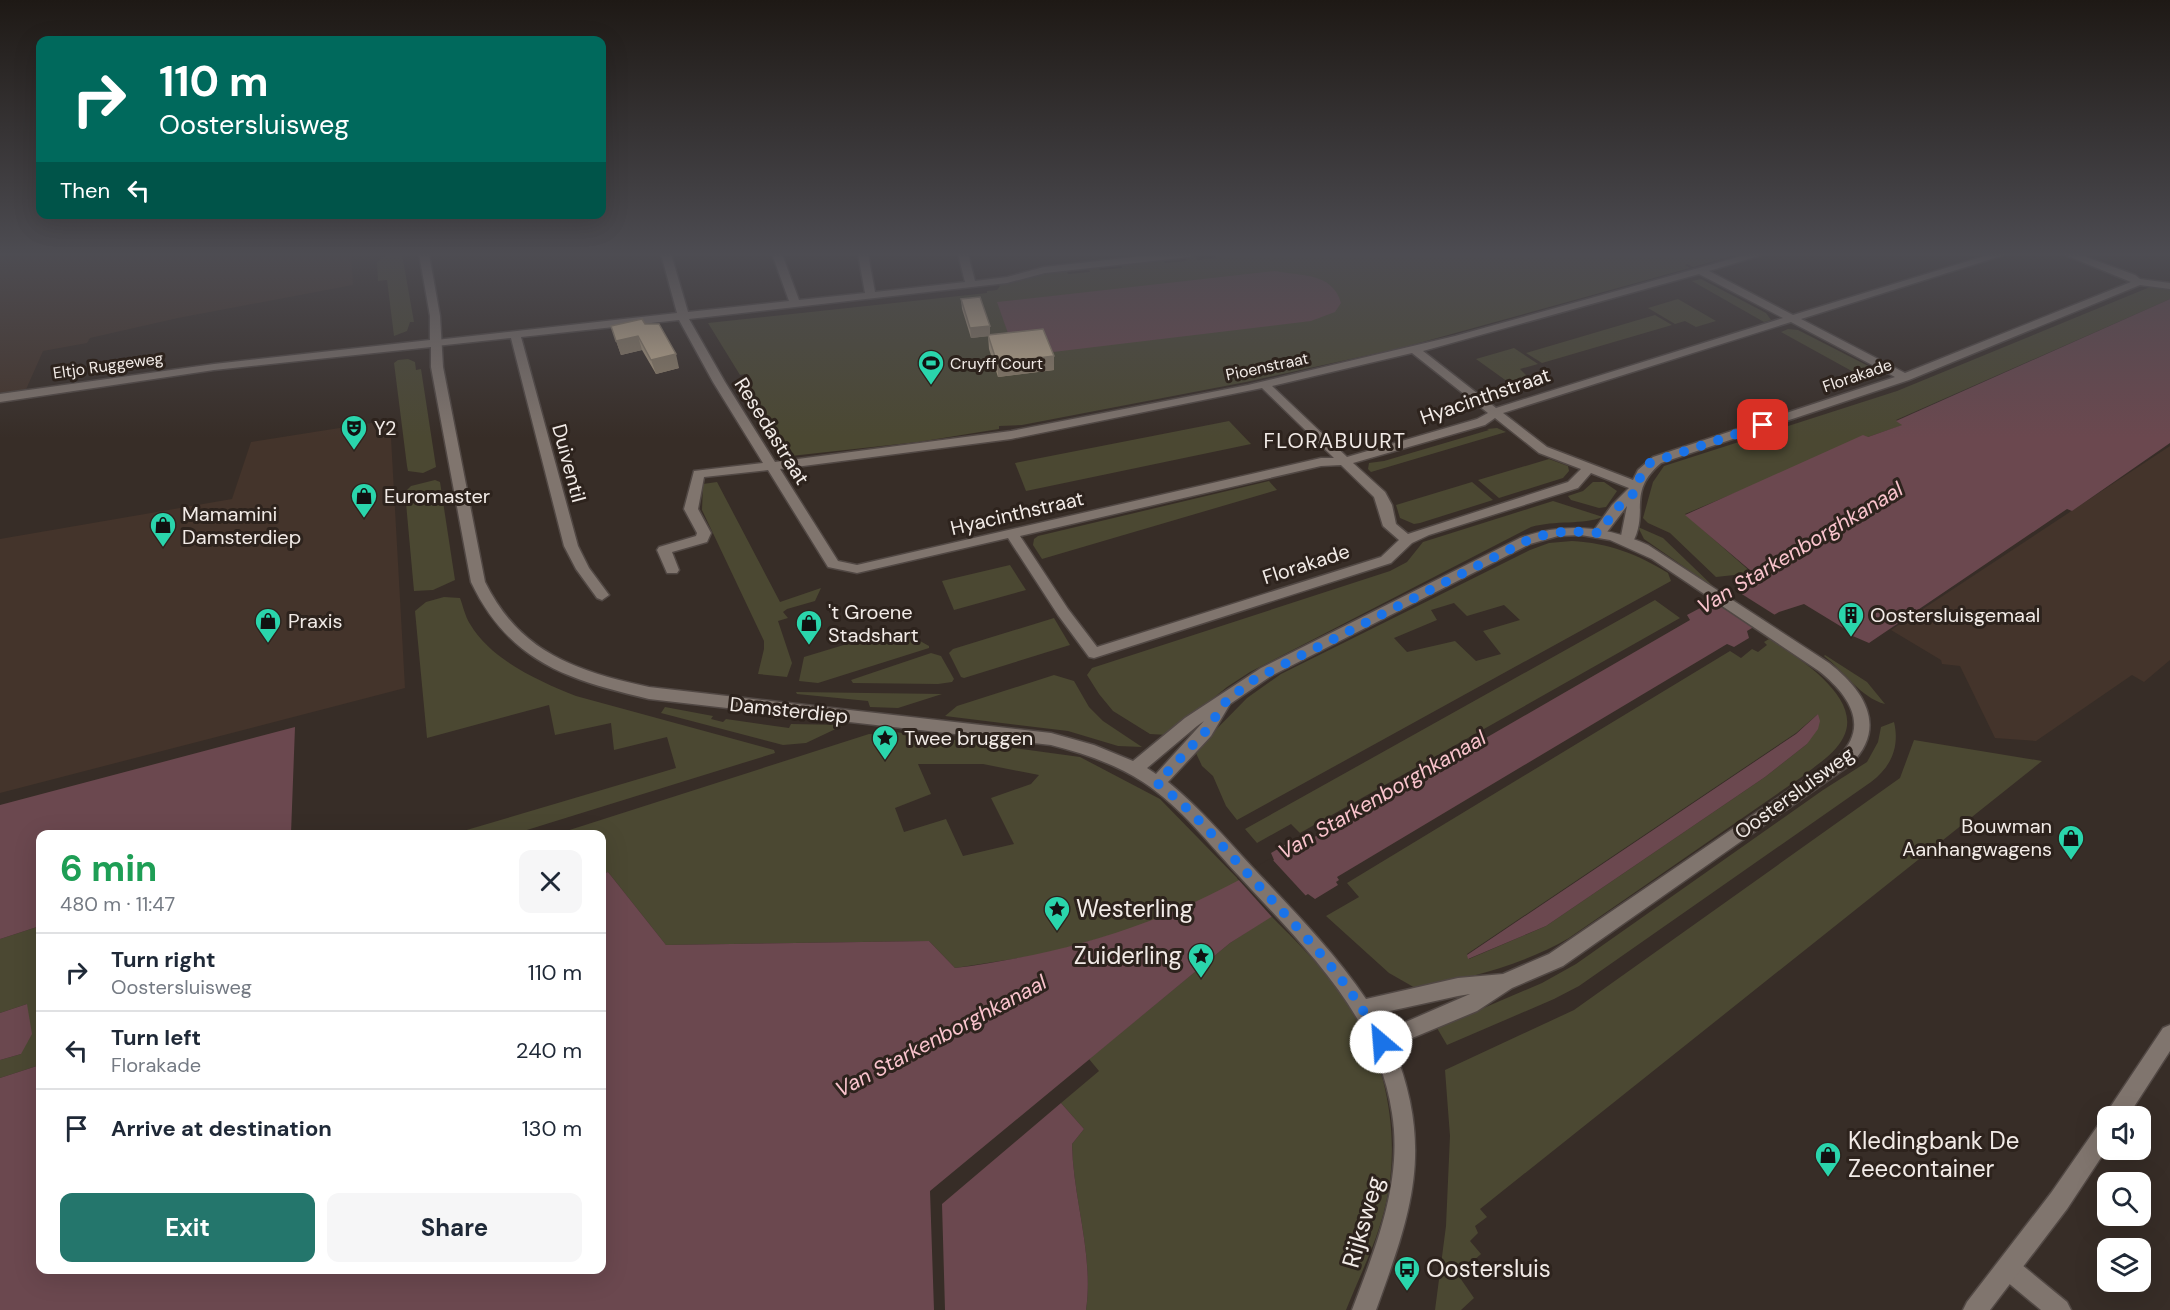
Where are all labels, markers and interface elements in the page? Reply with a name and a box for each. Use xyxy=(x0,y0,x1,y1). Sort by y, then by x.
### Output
text: 110 m xyxy=(159,54,269,109)
icon: right xyxy=(60,60,138,138)
text: Oostersluisweg xyxy=(159,107,349,142)
icon: left xyxy=(122,174,155,207)
text: Then xyxy=(60,176,110,205)
street label: Eltjo Ruggeweg xyxy=(51,347,165,384)
street label: Pioenstraat xyxy=(1224,347,1310,386)
sports icon: Cruyff Court xyxy=(916,348,946,386)
place label: Cruyff Court xyxy=(950,353,1043,374)
street label: Florakade xyxy=(1820,354,1895,397)
street label: Hyacinthstraat xyxy=(1416,361,1554,430)
street label: Resedastraat xyxy=(729,373,815,490)
pin xyxy=(1737,399,1788,450)
icon: arrive xyxy=(1746,408,1779,441)
theatre icon: Y2 xyxy=(339,413,369,451)
place label: Y2 xyxy=(374,415,397,441)
street label: Duiventil xyxy=(546,421,592,505)
district label: FLORABUURT xyxy=(1263,427,1407,455)
water label: Van Starkenborghkanaal xyxy=(1692,475,1908,621)
shop icon: Euromaster xyxy=(349,481,379,519)
place label: Euromaster xyxy=(384,483,490,509)
street label: Hyacinthstraat xyxy=(948,485,1086,541)
place label: Mamamini Damsterdiep xyxy=(182,501,301,550)
shop icon: Mamamini Damsterdiep xyxy=(148,510,178,548)
street label: Florakade xyxy=(1259,538,1353,590)
place label: 't Groene Stadshart xyxy=(828,599,919,648)
building icon: Oostersluisgemaal xyxy=(1836,600,1866,638)
place label: Oostersluisgemaal xyxy=(1870,602,2040,628)
shop icon: Praxis xyxy=(253,606,283,644)
place label: Praxis xyxy=(288,608,343,634)
shop icon: 't Groene Stadshart xyxy=(794,608,824,646)
street label: Damsterdiep xyxy=(728,691,850,729)
place icon: Twee bruggen xyxy=(870,723,900,761)
water label: Van Starkenborghkanaal xyxy=(1273,724,1491,866)
place label: Twee bruggen xyxy=(904,725,1033,751)
street label: Oostersluisweg xyxy=(1729,741,1859,845)
place label: Bouwman Aanhangwagens xyxy=(1902,813,2052,862)
shop icon: Bouwman Aanhangwagens xyxy=(2056,823,2086,861)
text: 6 min xyxy=(60,845,157,892)
button: close xyxy=(519,850,582,913)
text: 480 m · 11:47 xyxy=(60,891,175,917)
place label: Westerling xyxy=(1076,893,1193,924)
place icon: Westerling xyxy=(1042,894,1072,932)
place label: Zuiderling xyxy=(1074,940,1182,971)
place icon: Zuiderling xyxy=(1186,941,1216,979)
text: Turn right xyxy=(111,945,216,974)
icon: right xyxy=(60,956,93,989)
text: 110 m xyxy=(528,958,582,987)
water label: Van Starkenborghkanaal xyxy=(830,968,1052,1104)
text: Oostersluisweg xyxy=(111,974,252,1000)
position arrow xyxy=(1349,1010,1413,1074)
text: Turn left xyxy=(111,1023,201,1052)
icon: left xyxy=(60,1034,93,1067)
text: 240 m xyxy=(516,1036,582,1065)
text: Florakade xyxy=(111,1052,201,1078)
map controls xyxy=(2097,1106,2151,1292)
button: sound xyxy=(2097,1106,2151,1160)
icon: arrive xyxy=(60,1112,93,1145)
text: Arrive at destination xyxy=(111,1114,332,1143)
text: 130 m xyxy=(522,1114,582,1143)
place label: Kledingbank De Zeecontainer xyxy=(1848,1125,2019,1184)
shop icon: Kledingbank De Zeecontainer xyxy=(1813,1140,1843,1178)
button: search xyxy=(2097,1172,2151,1226)
street label: Rijksweg xyxy=(1335,1173,1390,1271)
button: Exit xyxy=(60,1193,315,1262)
button: Share xyxy=(327,1193,582,1262)
button: layers xyxy=(2097,1238,2151,1292)
place label: Oostersluis xyxy=(1426,1253,1551,1284)
bus stop icon: Oostersluis xyxy=(1392,1254,1422,1292)

